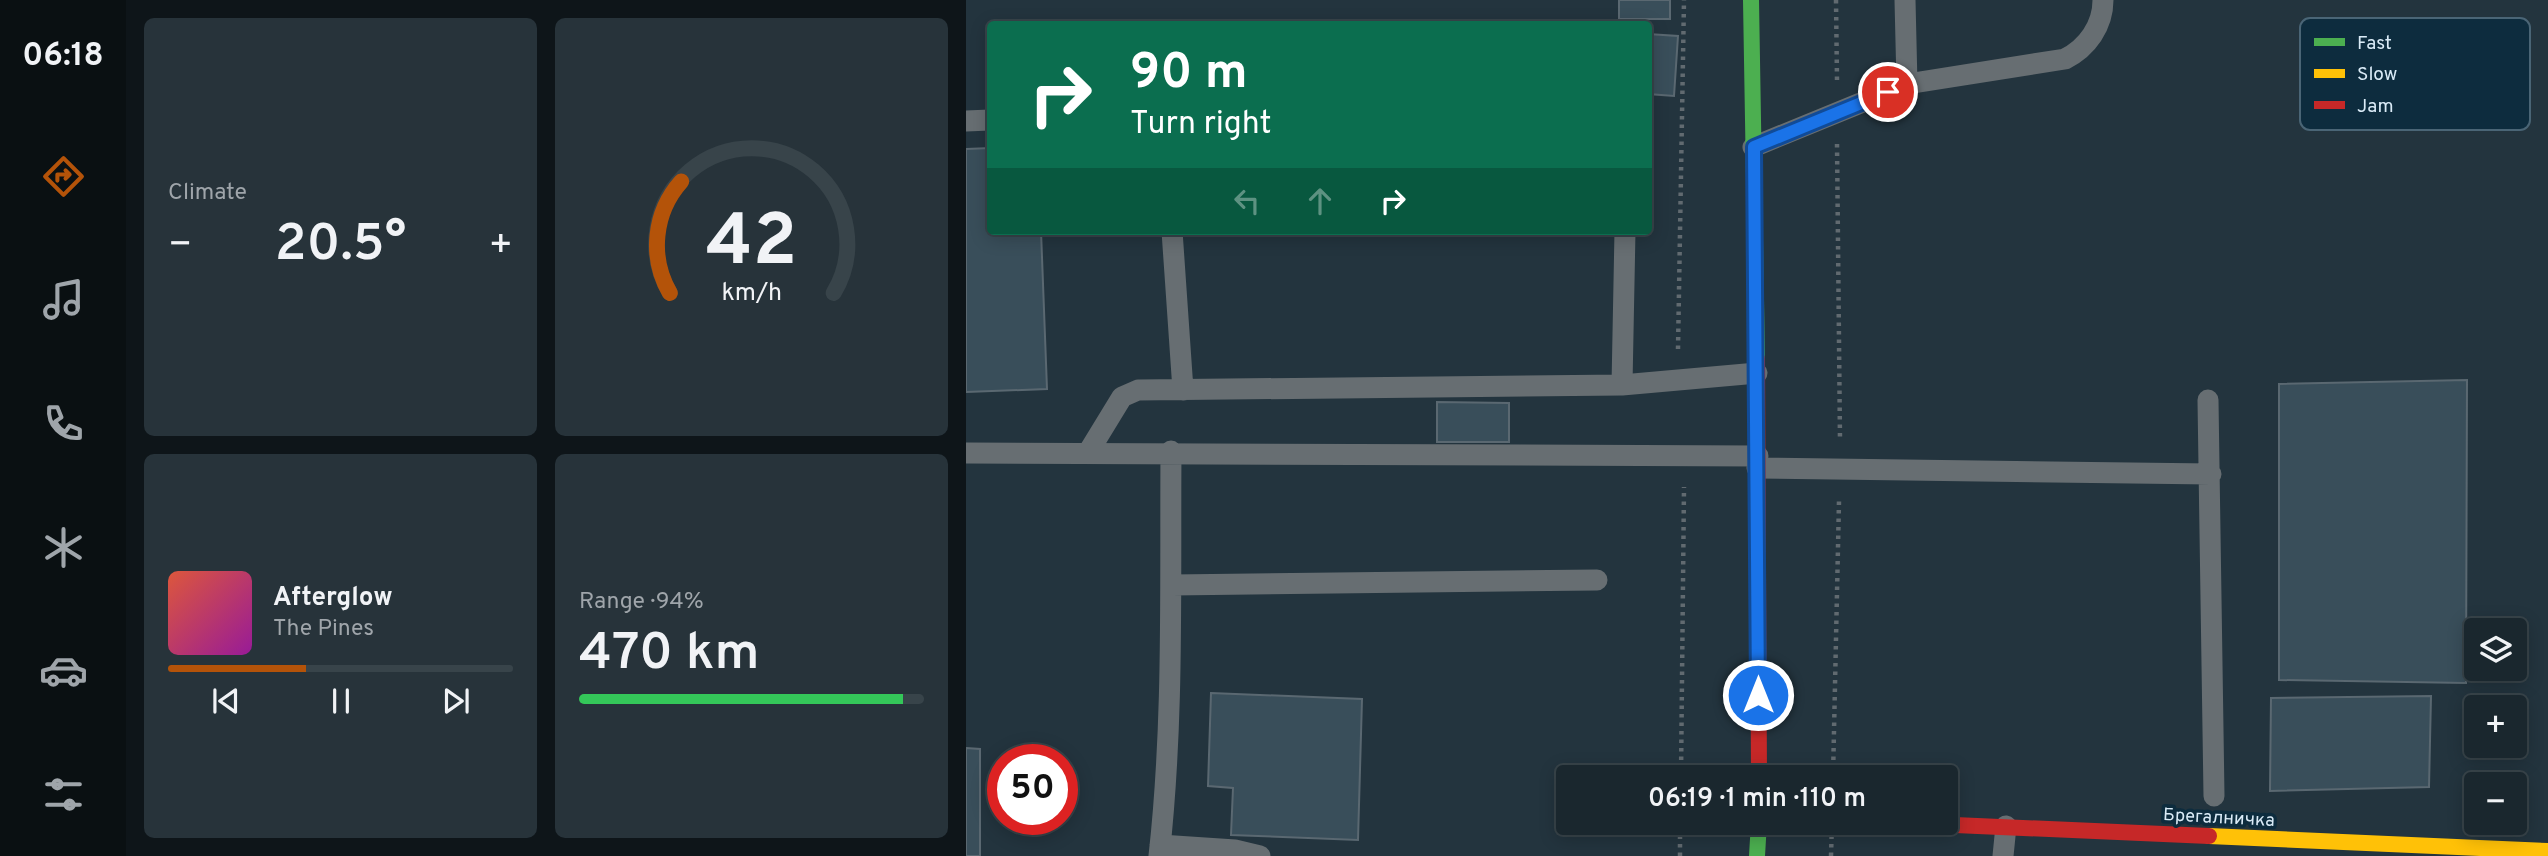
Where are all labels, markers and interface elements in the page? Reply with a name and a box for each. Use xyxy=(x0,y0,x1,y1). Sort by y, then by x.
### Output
legend xyxy=(2300,18,2530,130)
text: Fast xyxy=(2357,32,2392,56)
text: 06:18 xyxy=(22,37,104,77)
text: 90 m xyxy=(1130,44,1248,106)
icon: right xyxy=(1015,49,1106,140)
pin xyxy=(1858,62,1918,122)
text: Slow xyxy=(2357,63,2397,87)
icon: arrive xyxy=(1869,73,1907,111)
text: Jam xyxy=(2357,95,2394,119)
text: Turn right xyxy=(1130,105,1272,145)
icon: directions xyxy=(39,152,88,201)
text: Climate xyxy=(168,179,247,208)
icon: left xyxy=(1228,182,1266,220)
icon: ahead xyxy=(1301,182,1339,220)
icon: right xyxy=(1374,182,1412,220)
text: 42 xyxy=(706,199,797,291)
text: 20.5° xyxy=(275,213,406,279)
text: − xyxy=(168,222,193,271)
text: + xyxy=(488,222,513,271)
icon: music xyxy=(39,275,88,324)
text: km/h xyxy=(721,278,782,310)
icon: phone xyxy=(39,399,88,448)
icon: climate xyxy=(39,523,88,572)
text: Afterglow xyxy=(273,582,393,615)
text: Range · 94% xyxy=(579,588,704,617)
text: The Pines xyxy=(273,615,374,644)
map controls xyxy=(2464,618,2527,835)
button: layers xyxy=(2464,618,2527,681)
text: 470 km xyxy=(579,622,760,688)
icon: car xyxy=(39,646,88,695)
position arrow xyxy=(1721,658,1795,732)
icon: previous xyxy=(207,682,245,720)
icon: pause xyxy=(322,682,360,720)
icon: next xyxy=(437,682,475,720)
button: + xyxy=(2464,695,2527,758)
speed limit sign: 50 xyxy=(987,744,1078,835)
icon: filters xyxy=(39,770,88,819)
button: − xyxy=(2464,772,2527,835)
text: 06:19 · 1 min · 110 m xyxy=(1648,783,1866,816)
street label: Брегалничка xyxy=(2162,804,2275,833)

